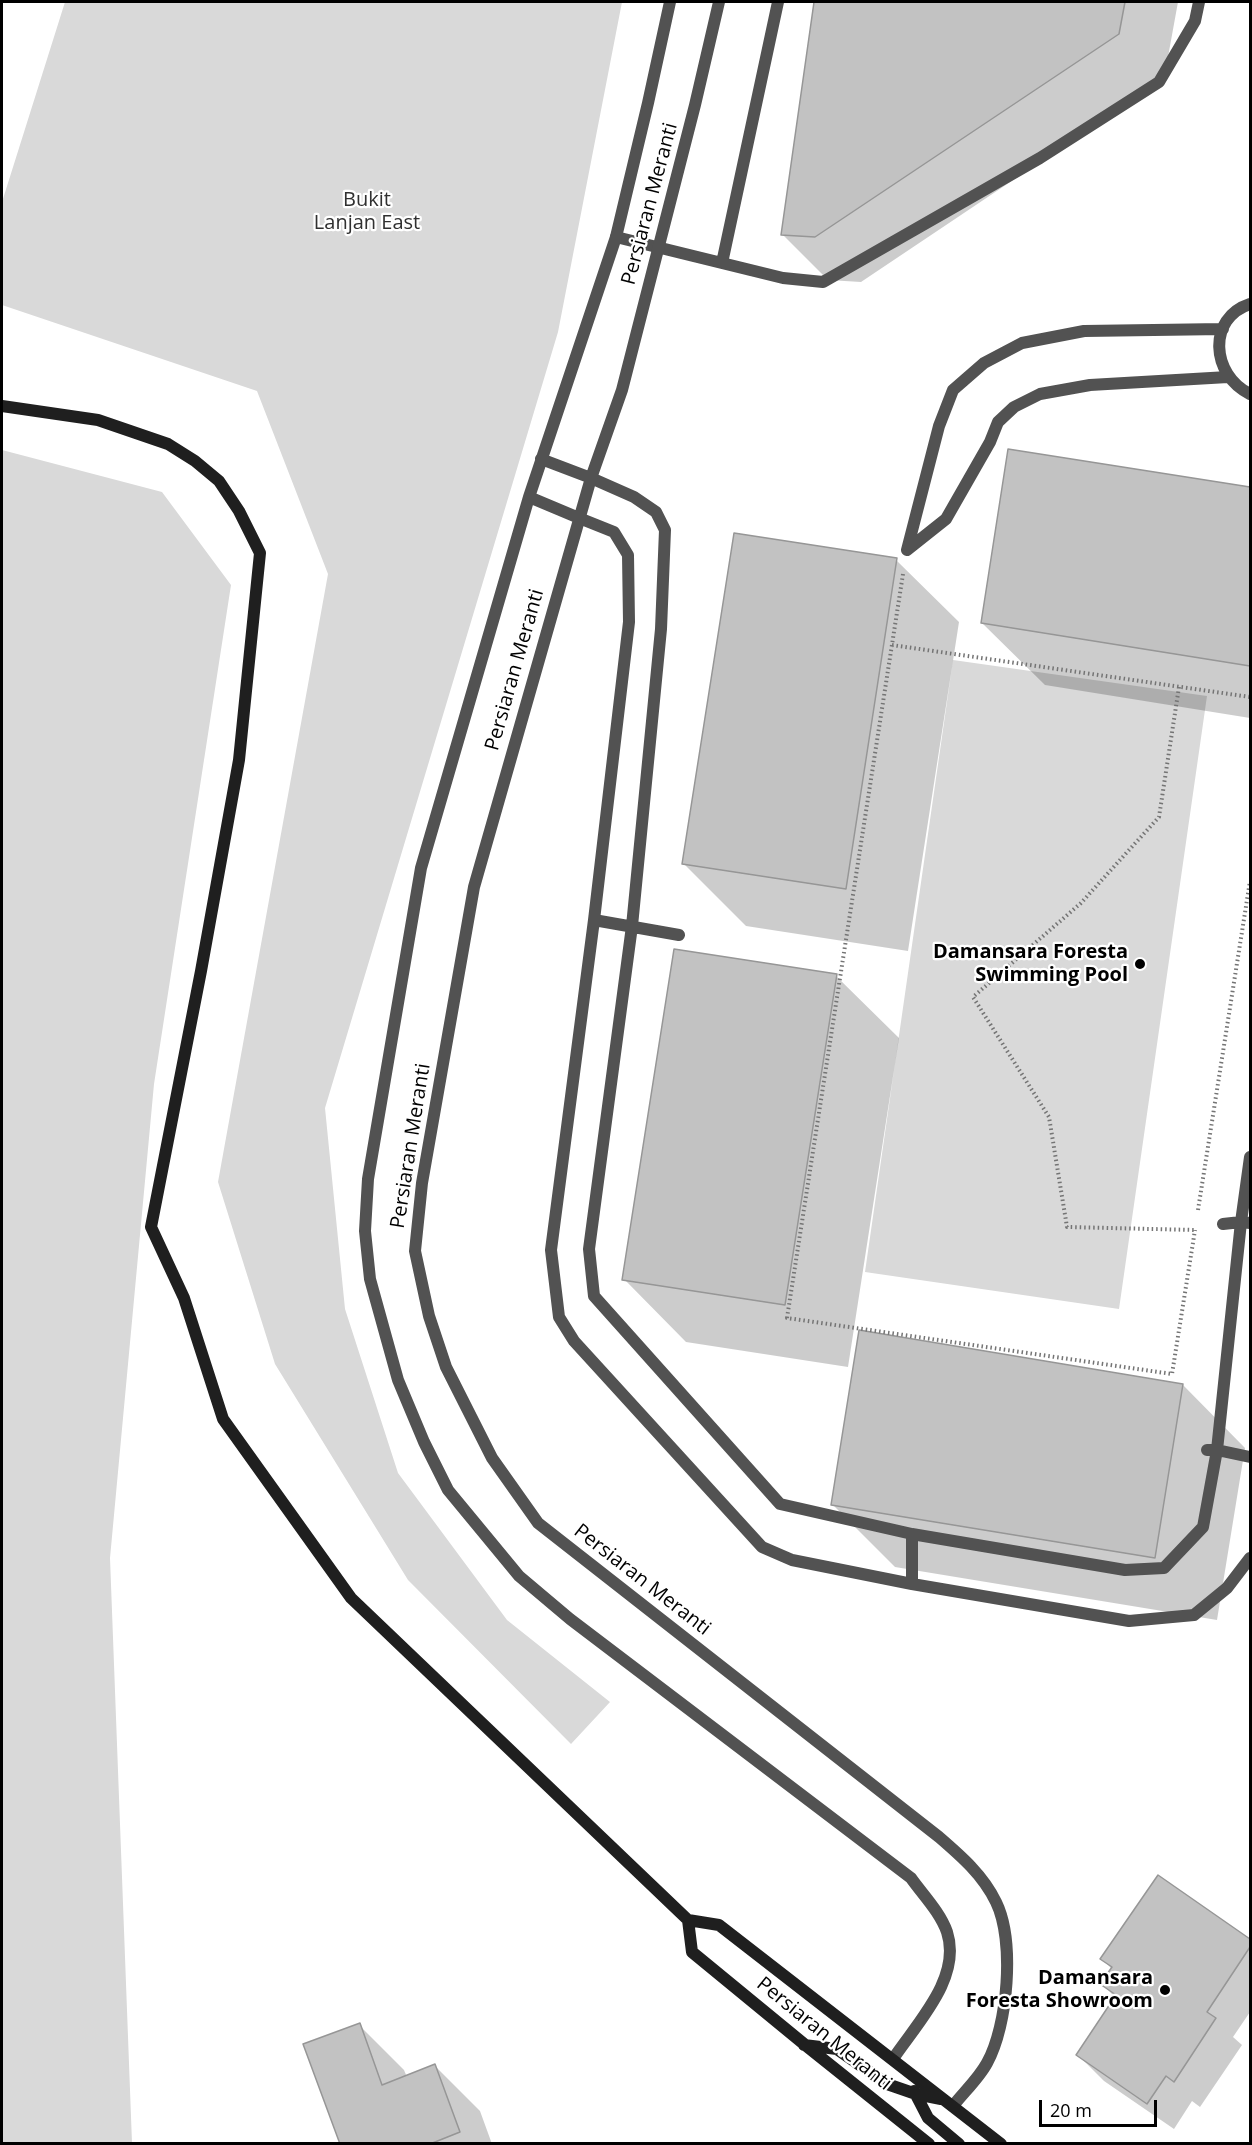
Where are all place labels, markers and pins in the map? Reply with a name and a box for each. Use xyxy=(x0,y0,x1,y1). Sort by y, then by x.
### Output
place label: Damansara Foresta Swimming Pool xyxy=(933,940,1128,987)
marker: Damansara Foresta Swimming Pool xyxy=(1133,957,1147,971)
place label: Damansara Foresta Showroom xyxy=(966,1966,1153,2013)
marker: Damansara Foresta Showroom xyxy=(1158,1983,1172,1997)

